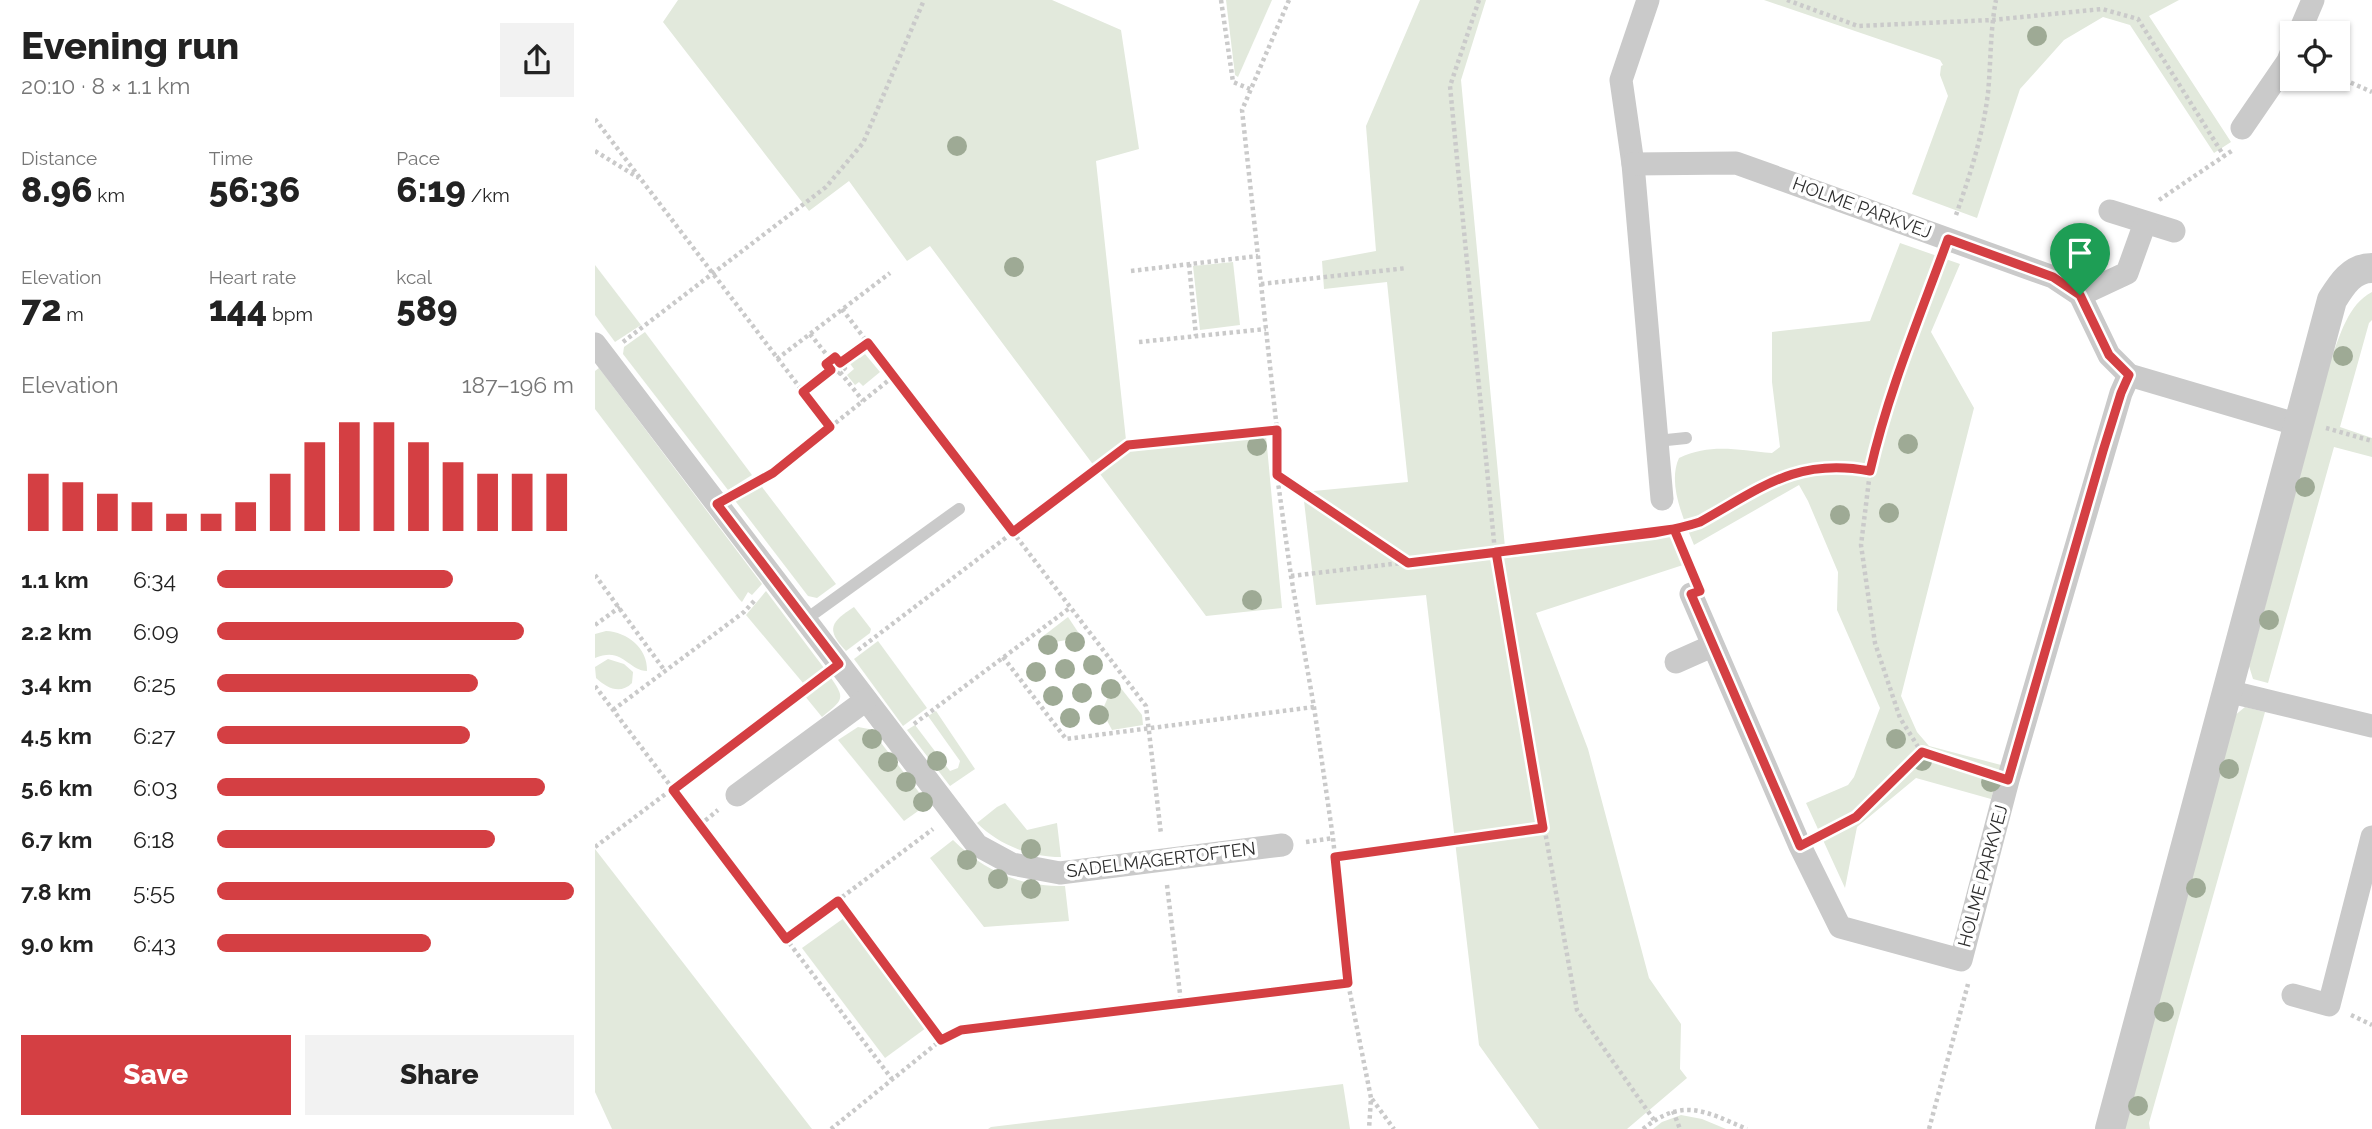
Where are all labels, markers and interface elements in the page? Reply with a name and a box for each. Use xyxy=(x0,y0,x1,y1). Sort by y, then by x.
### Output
map controls xyxy=(2280,21,2350,91)
button: locate xyxy=(2280,21,2350,91)
text: Evening run xyxy=(21,23,239,68)
button: share xyxy=(500,23,574,97)
text: 20:10 · 8 × 1.1 km xyxy=(21,72,191,99)
text: Distance xyxy=(21,147,97,169)
text: Time xyxy=(209,147,253,169)
text: Pace xyxy=(396,147,440,169)
text: 8.96 xyxy=(21,169,93,210)
text: 56:36 xyxy=(209,169,300,210)
text: 6:19 xyxy=(396,169,466,210)
street label: HOLME PARKVEJ xyxy=(1790,173,1934,242)
text: km xyxy=(93,184,125,206)
text: /km xyxy=(466,184,510,206)
pin xyxy=(2050,223,2110,295)
icon: arrive xyxy=(2061,234,2099,272)
text: Elevation xyxy=(21,266,102,288)
text: Heart rate xyxy=(209,266,296,288)
text: kcal xyxy=(396,266,432,288)
text: 72 xyxy=(21,288,61,329)
text: 144 xyxy=(209,288,267,329)
text: 589 xyxy=(396,288,458,329)
text: m xyxy=(61,303,84,325)
text: bpm xyxy=(267,303,313,325)
text: Elevation xyxy=(21,371,119,398)
text: 187–196 m xyxy=(462,371,574,398)
text: 1.1 km xyxy=(21,566,89,593)
text: 6:34 xyxy=(133,566,176,593)
text: 2.2 km xyxy=(21,618,92,645)
text: 6:09 xyxy=(133,618,179,645)
text: 3.4 km xyxy=(21,670,92,697)
text: 6:25 xyxy=(133,670,176,697)
text: 4.5 km xyxy=(21,722,92,749)
text: 6:27 xyxy=(133,722,175,749)
text: 5.6 km xyxy=(21,774,93,801)
text: 6:03 xyxy=(133,774,178,801)
street label: HOLME PARKVEJ xyxy=(1953,803,2012,949)
text: 6.7 km xyxy=(21,826,92,853)
text: 6:18 xyxy=(133,826,175,853)
street label: SADELMAGERTOFTEN xyxy=(1065,837,1257,882)
text: 7.8 km xyxy=(21,878,91,905)
text: 5:55 xyxy=(133,878,175,905)
text: 9.0 km xyxy=(21,930,94,957)
text: 6:43 xyxy=(133,930,176,957)
button: Save xyxy=(21,1035,291,1115)
button: Share xyxy=(305,1035,574,1115)

